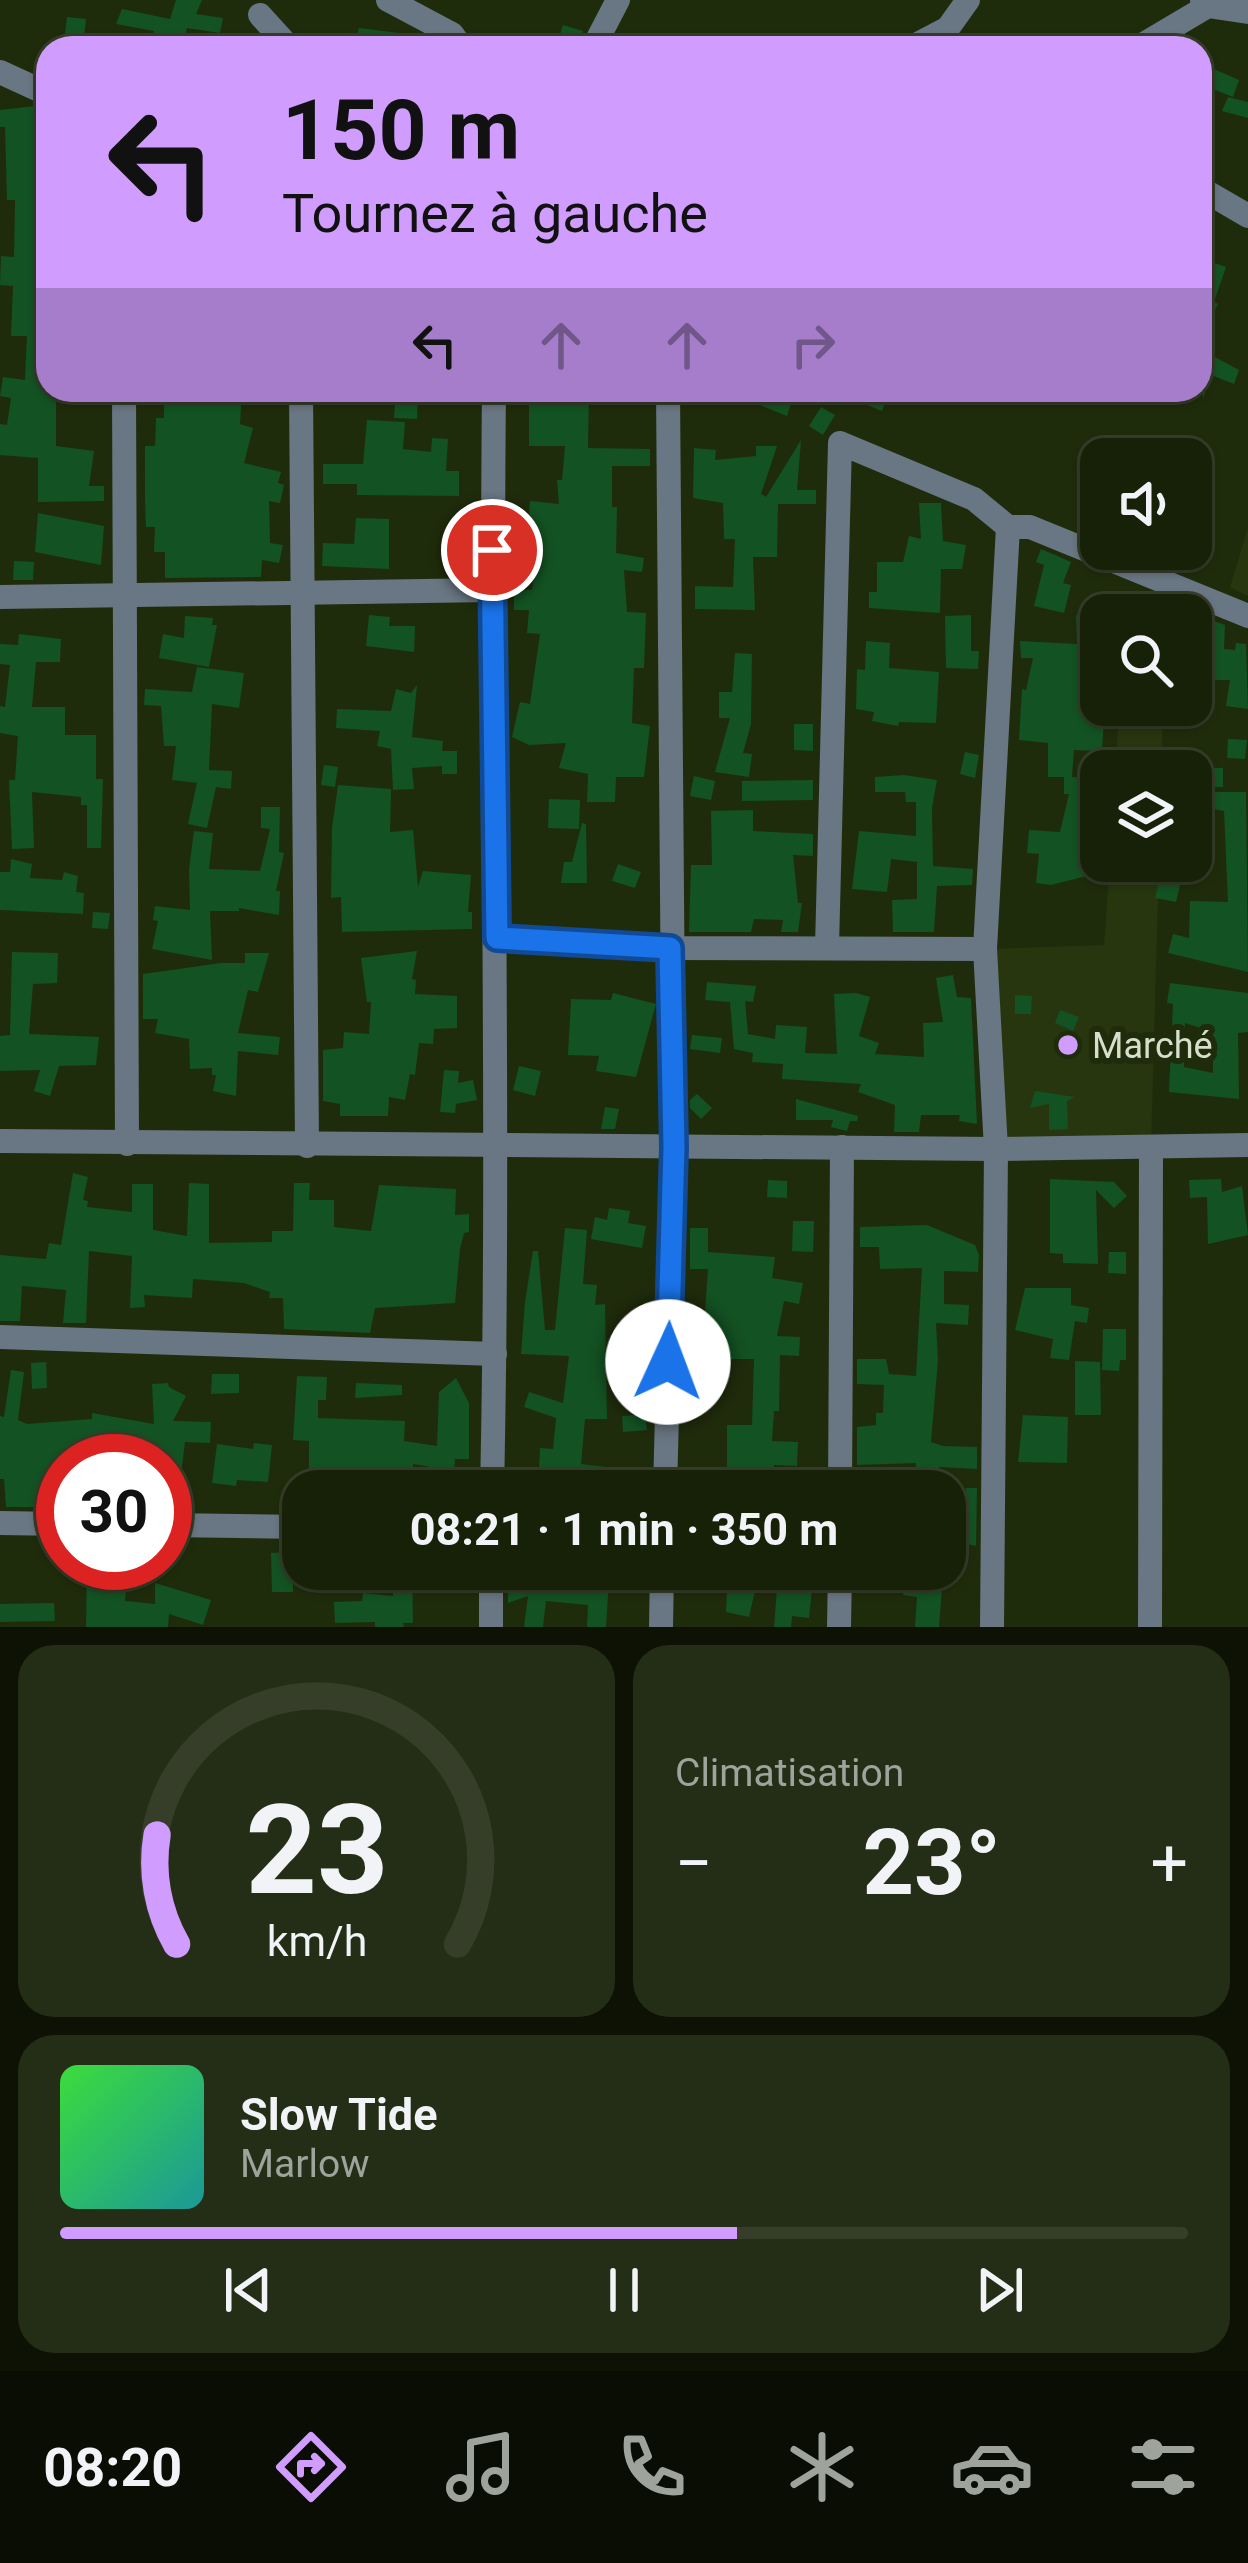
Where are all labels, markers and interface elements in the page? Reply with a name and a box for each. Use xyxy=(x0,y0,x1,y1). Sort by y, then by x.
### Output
text: 150 m xyxy=(282,81,520,180)
icon: left xyxy=(84,84,240,240)
text: Tournez à gauche xyxy=(282,182,708,245)
icon: left xyxy=(402,312,468,378)
icon: ahead xyxy=(528,312,594,378)
icon: ahead xyxy=(654,312,720,378)
icon: right xyxy=(780,312,846,378)
map controls xyxy=(1080,438,1212,882)
button: sound xyxy=(1080,438,1212,570)
pin xyxy=(441,499,543,601)
icon: arrive xyxy=(459,517,525,583)
button: search xyxy=(1080,594,1212,726)
button: layers xyxy=(1080,750,1212,882)
place label: Marché xyxy=(1092,1025,1213,1067)
marker: Marché xyxy=(1055,1032,1081,1058)
position arrow xyxy=(605,1299,731,1425)
speed limit sign: 30 xyxy=(36,1434,192,1590)
text: 08:21 · 1 min · 350 m xyxy=(410,1503,838,1556)
text: Climatisation xyxy=(675,1750,904,1796)
text: 23 xyxy=(245,1777,388,1923)
text: 23° xyxy=(862,1811,1001,1916)
text: − xyxy=(675,1825,713,1902)
text: + xyxy=(1151,1825,1188,1902)
text: km/h xyxy=(266,1916,367,1966)
text: Slow Tide xyxy=(240,2088,438,2141)
text: Marlow xyxy=(240,2141,370,2187)
icon: previous xyxy=(215,2257,281,2323)
icon: pause xyxy=(591,2257,657,2323)
icon: next xyxy=(967,2257,1033,2323)
icon: directions xyxy=(269,2425,353,2509)
icon: music xyxy=(439,2425,523,2509)
icon: phone xyxy=(610,2425,694,2509)
icon: climate xyxy=(780,2425,864,2509)
icon: car xyxy=(950,2425,1034,2509)
icon: filters xyxy=(1121,2425,1205,2509)
text: 08:20 xyxy=(43,2436,182,2499)

